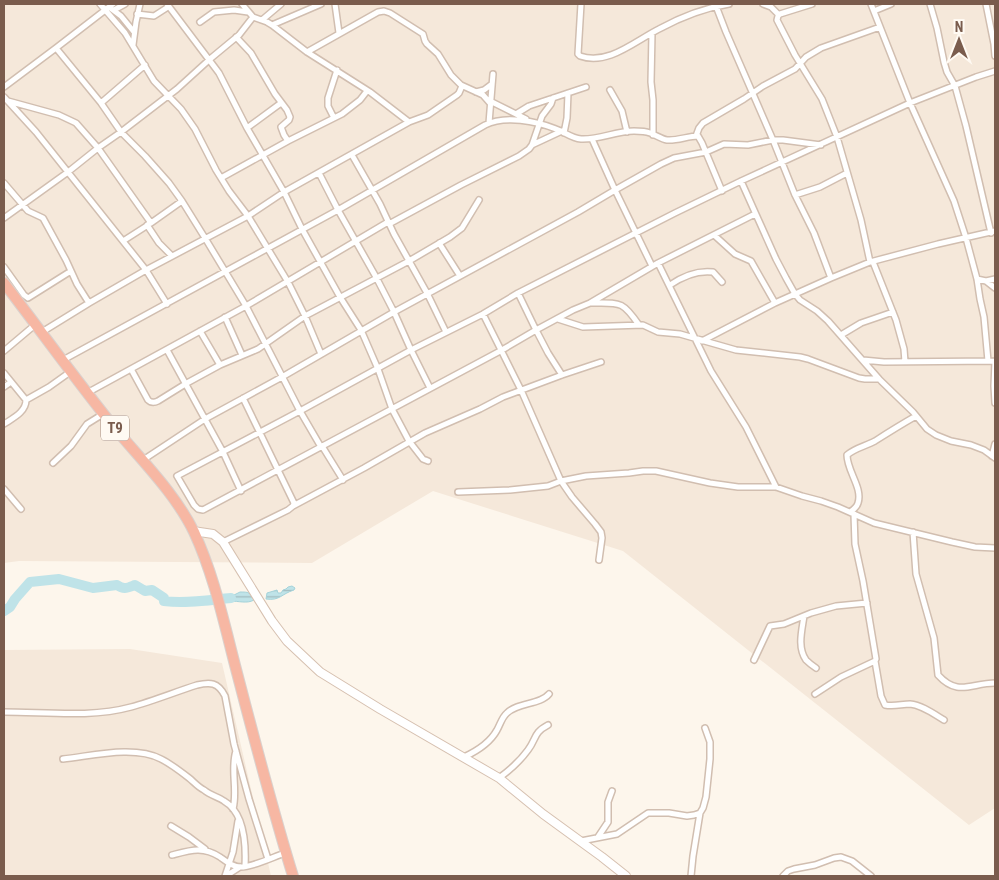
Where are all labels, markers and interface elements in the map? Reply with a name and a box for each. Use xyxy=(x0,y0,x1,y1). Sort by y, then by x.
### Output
north arrow xyxy=(934,15,984,65)
text: N xyxy=(955,19,963,35)
road number: T9 xyxy=(101,416,129,440)

